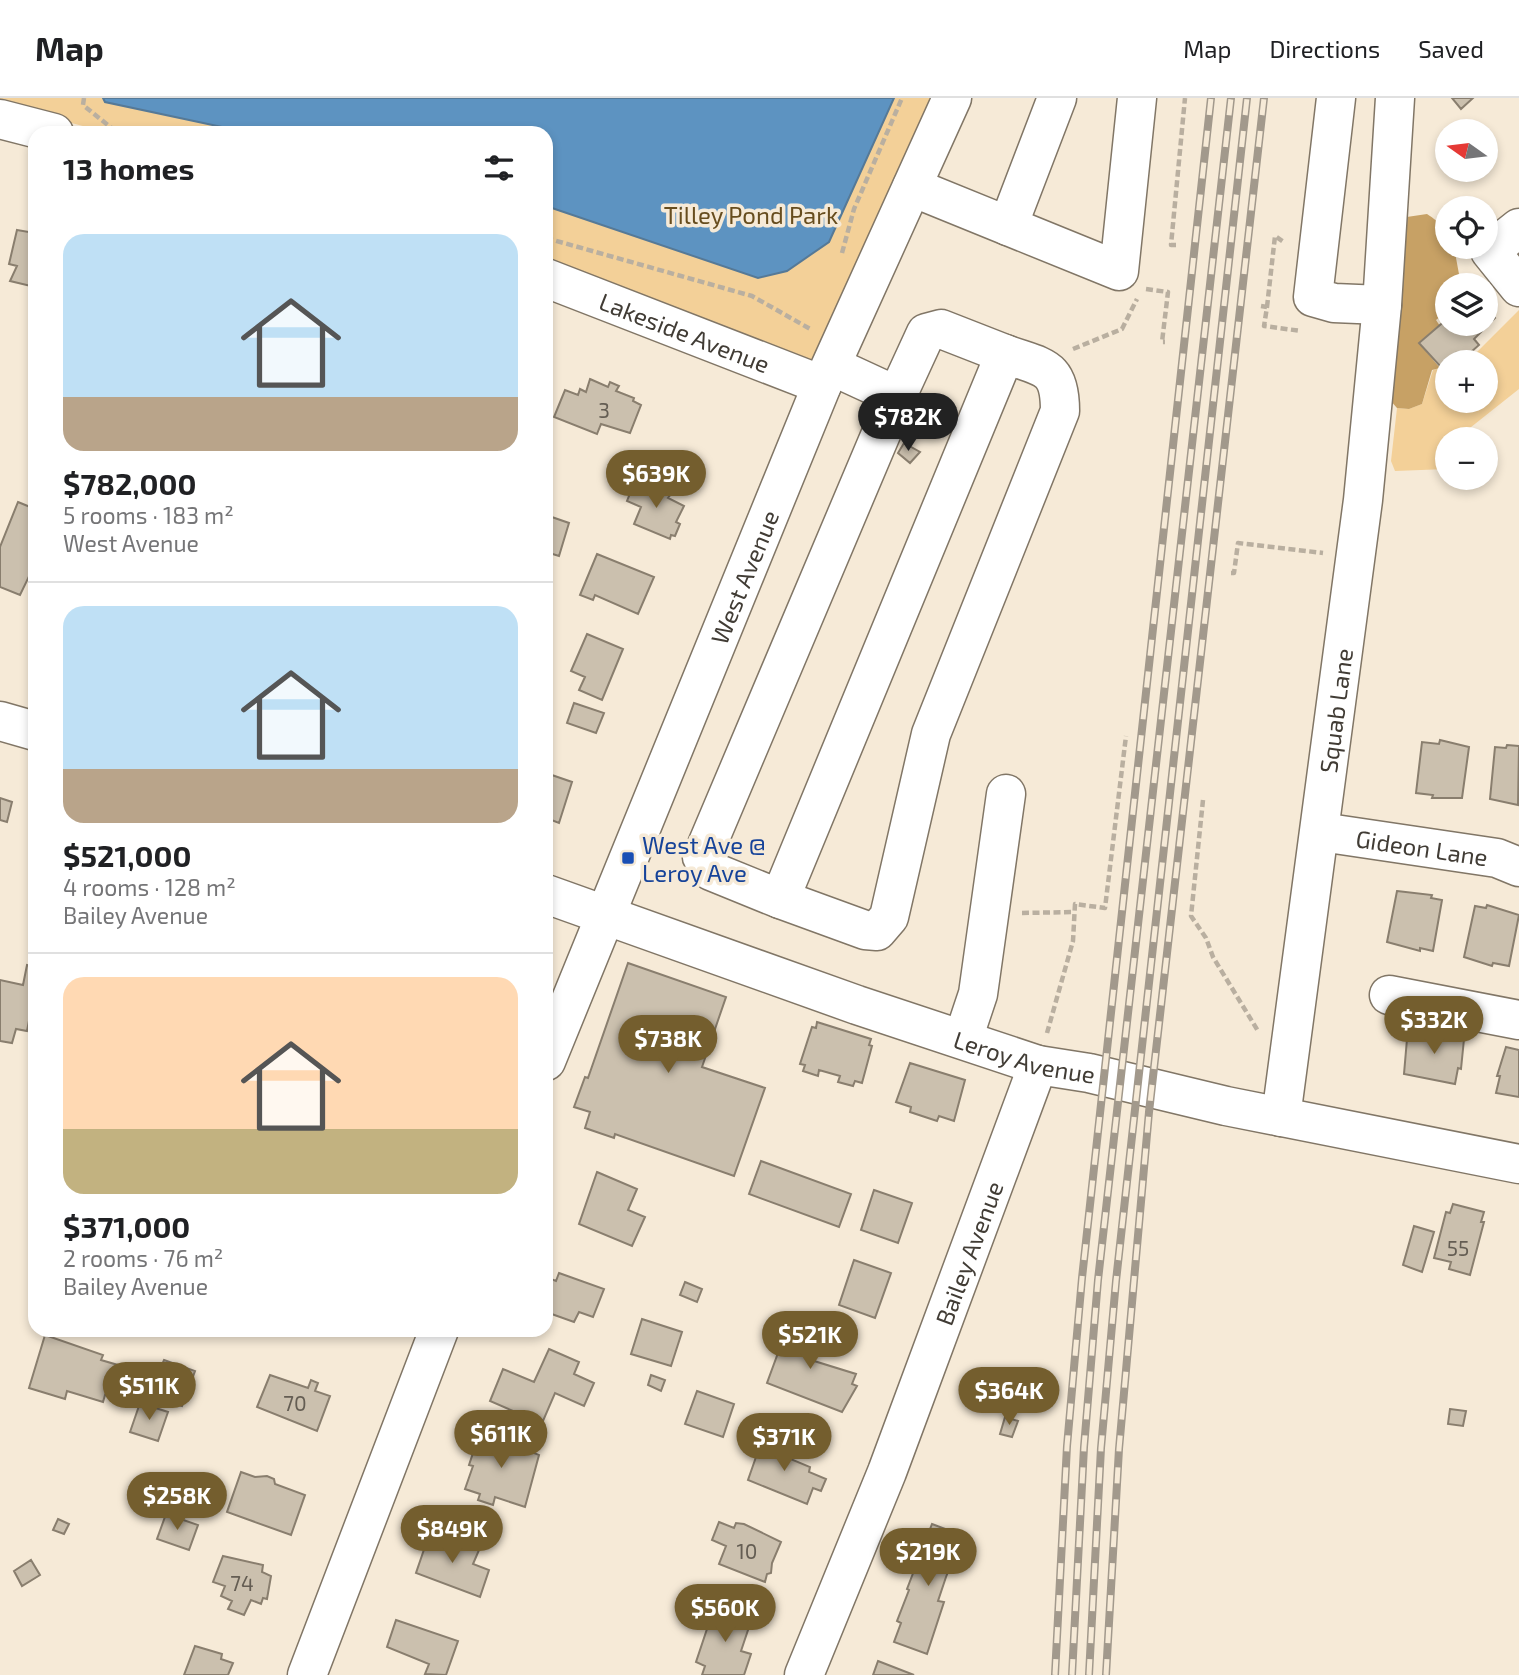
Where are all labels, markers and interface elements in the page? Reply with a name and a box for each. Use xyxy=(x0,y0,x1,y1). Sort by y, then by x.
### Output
text: Map xyxy=(35,28,104,68)
text: Map xyxy=(1183,34,1231,63)
text: Directions xyxy=(1269,34,1380,63)
text: Saved xyxy=(1418,34,1484,63)
north arrow xyxy=(1435,119,1498,182)
map controls xyxy=(1435,119,1498,490)
icon: filters xyxy=(480,149,518,187)
text: 13 homes xyxy=(63,150,194,186)
button: locate xyxy=(1435,196,1498,259)
park label: Tilley Pond Park xyxy=(664,200,838,229)
button: layers xyxy=(1435,273,1498,336)
icon: home xyxy=(228,280,354,406)
street label: Lakeside Avenue xyxy=(596,286,774,378)
button: + xyxy=(1435,350,1498,413)
pin: $782K xyxy=(859,394,957,453)
house number: 3 xyxy=(598,397,610,422)
text: $782K xyxy=(874,402,942,430)
button: − xyxy=(1435,427,1498,490)
pin: $639K xyxy=(607,450,705,510)
text: $639K xyxy=(622,459,690,487)
text: $782,000 xyxy=(63,465,196,501)
text: 5 rooms · 183 m² xyxy=(63,501,234,529)
street label: West Avenue xyxy=(703,506,784,648)
text: West Avenue xyxy=(63,529,199,557)
street label: Squab Lane xyxy=(1312,646,1358,775)
icon: home xyxy=(228,652,354,778)
street label: Gideon Lane xyxy=(1354,823,1490,871)
place label: West Ave @ Leroy Ave xyxy=(642,830,766,887)
text: $521,000 xyxy=(63,837,191,873)
marker: West Ave @ Leroy Ave xyxy=(620,850,636,866)
text: 4 rooms · 128 m² xyxy=(63,873,236,901)
text: Bailey Avenue xyxy=(63,901,208,929)
pin: $332K xyxy=(1385,996,1483,1056)
text: $332K xyxy=(1400,1005,1468,1033)
pin: $738K xyxy=(619,1016,717,1075)
icon: home xyxy=(228,1023,354,1149)
text: $738K xyxy=(634,1024,702,1052)
street label: Leroy Avenue xyxy=(950,1024,1097,1088)
street label: Bailey Avenue xyxy=(928,1177,1008,1329)
text: $371,000 xyxy=(63,1208,190,1244)
house number: 55 xyxy=(1447,1235,1469,1260)
text: 2 rooms · 76 m² xyxy=(63,1244,223,1272)
text: Bailey Avenue xyxy=(63,1272,208,1300)
pin: $521K xyxy=(761,1312,859,1371)
text: $521K xyxy=(778,1320,842,1348)
pin: $511K xyxy=(100,1362,198,1422)
pin: $364K xyxy=(960,1368,1058,1427)
text: $511K xyxy=(119,1371,179,1399)
text: $364K xyxy=(974,1376,1044,1404)
house number: 70 xyxy=(283,1390,307,1415)
pin: $611K xyxy=(452,1410,550,1470)
pin: $371K xyxy=(735,1414,833,1473)
text: $611K xyxy=(470,1419,532,1447)
text: $371K xyxy=(752,1422,816,1450)
pin: $258K xyxy=(128,1472,226,1532)
text: $258K xyxy=(143,1481,211,1509)
pin: $849K xyxy=(403,1506,501,1565)
text: $849K xyxy=(417,1514,487,1542)
pin: $219K xyxy=(879,1528,977,1588)
text: $219K xyxy=(896,1537,960,1565)
house number: 10 xyxy=(736,1538,758,1563)
house number: 74 xyxy=(230,1570,254,1595)
pin: $560K xyxy=(676,1584,774,1644)
text: $560K xyxy=(691,1593,759,1621)

